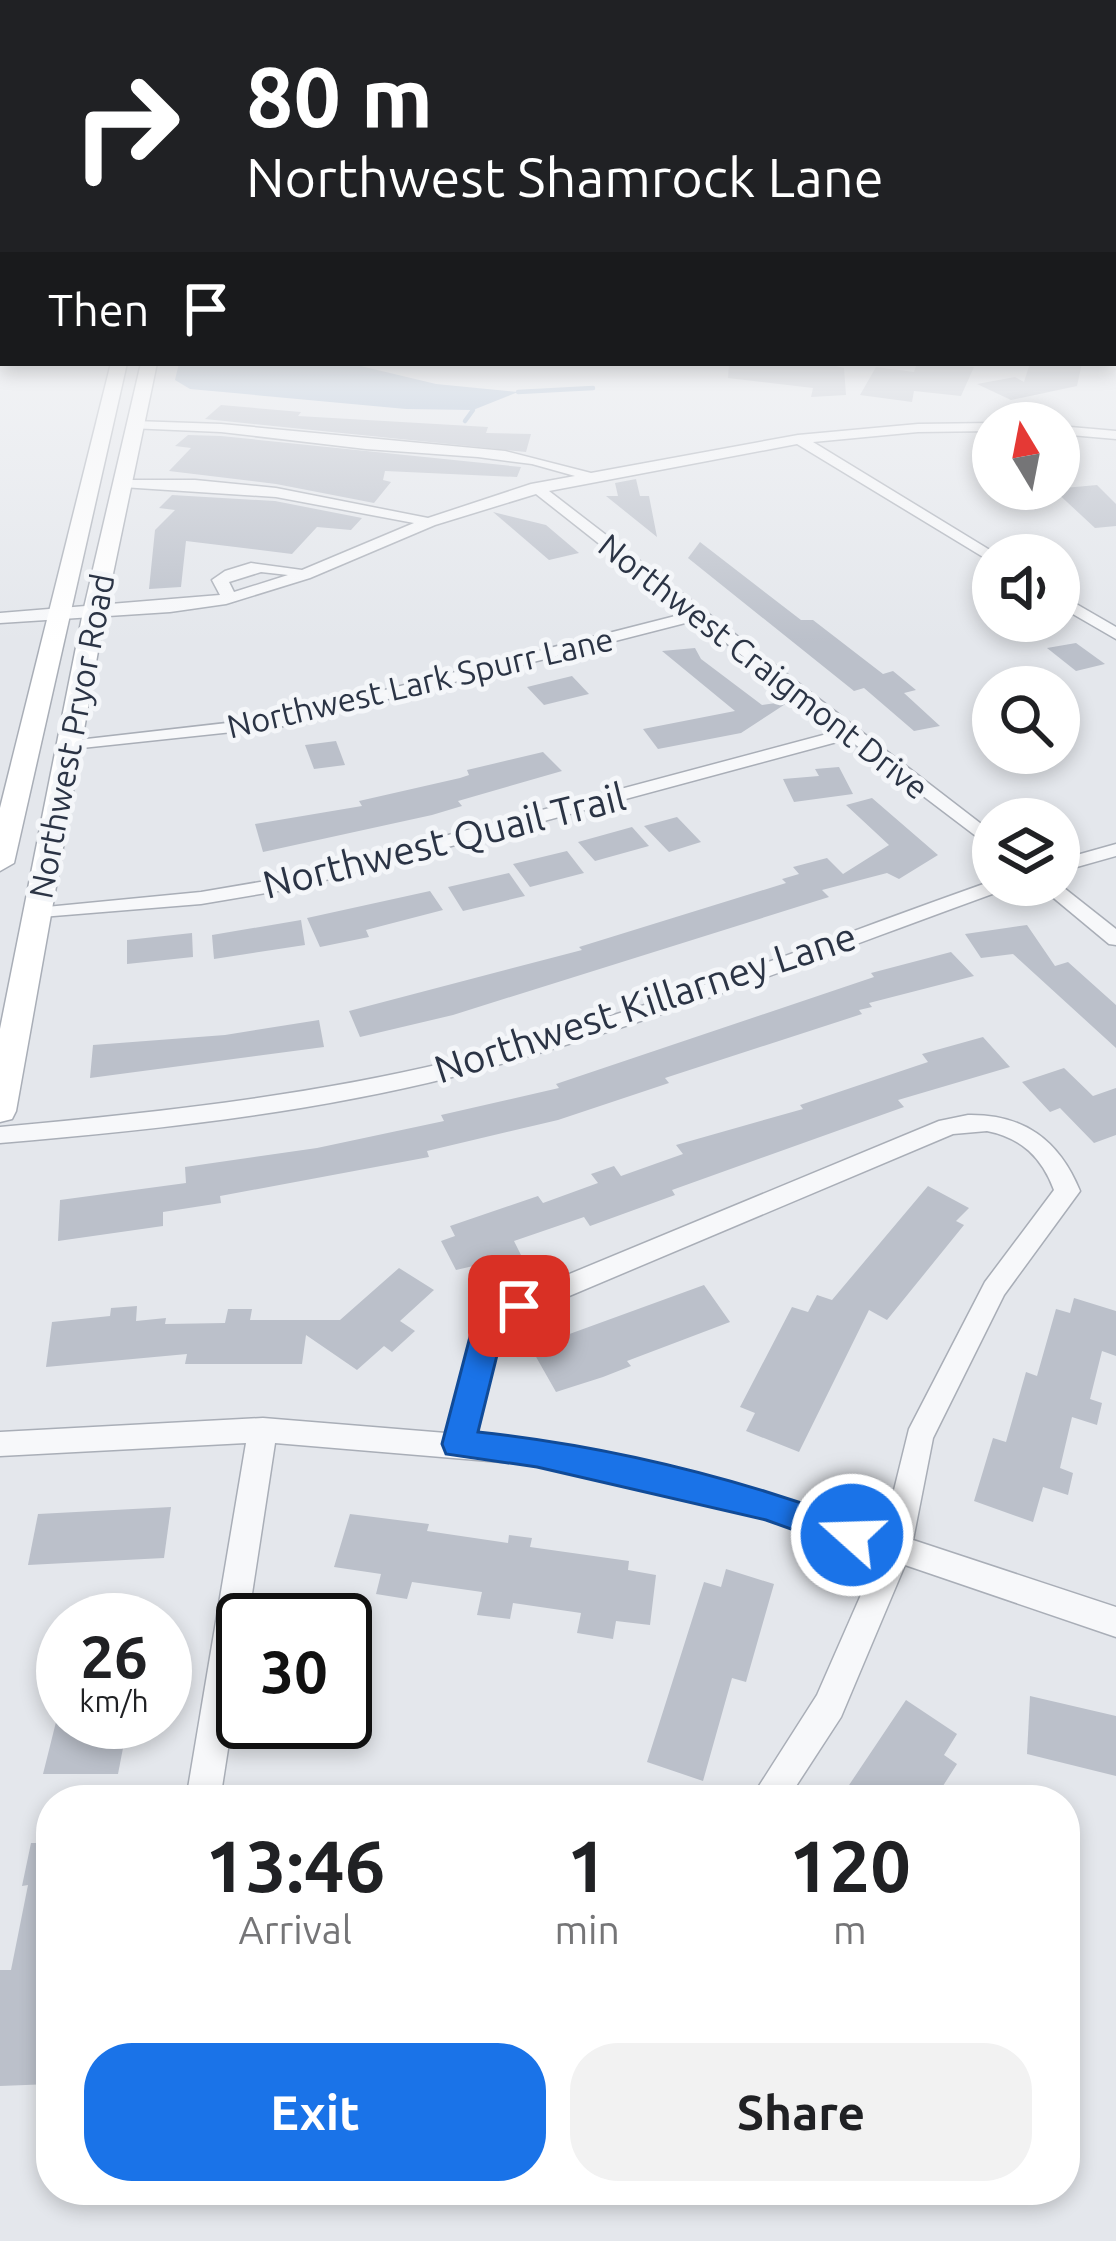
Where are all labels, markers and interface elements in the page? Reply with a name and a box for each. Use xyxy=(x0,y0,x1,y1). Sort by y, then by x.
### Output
icon: right xyxy=(48,48,204,204)
text: 80 m xyxy=(246,49,433,143)
text: Northwest Shamrock Lane xyxy=(246,147,883,207)
icon: arrive xyxy=(173,276,239,342)
text: Then xyxy=(48,284,149,335)
north arrow xyxy=(972,402,1080,510)
map controls xyxy=(972,402,1080,906)
street label: Northwest Craigmont Drive xyxy=(592,526,936,806)
button: sound xyxy=(972,534,1080,642)
street label: Northwest Pryor Road xyxy=(21,570,121,902)
street label: Northwest Lark Spurr Lane xyxy=(223,620,617,744)
button: search xyxy=(972,666,1080,774)
street label: Northwest Quail Trail xyxy=(258,774,630,906)
button: layers xyxy=(972,798,1080,906)
street label: Northwest Killarney Lane xyxy=(429,913,861,1091)
pin xyxy=(468,1255,570,1357)
icon: arrive xyxy=(486,1273,552,1339)
position arrow xyxy=(789,1472,915,1598)
speed limit sign: 30 xyxy=(216,1593,372,1749)
text: 26 xyxy=(80,1622,148,1689)
text: km/h xyxy=(79,1684,149,1718)
text: 13:46 xyxy=(205,1825,385,1906)
text: 1 xyxy=(567,1825,607,1906)
text: 120 xyxy=(789,1825,911,1906)
text: Arrival xyxy=(238,1908,352,1951)
text: min xyxy=(554,1908,620,1951)
text: m xyxy=(833,1908,867,1951)
button: Exit xyxy=(84,2043,546,2181)
button: Share xyxy=(570,2043,1032,2181)

